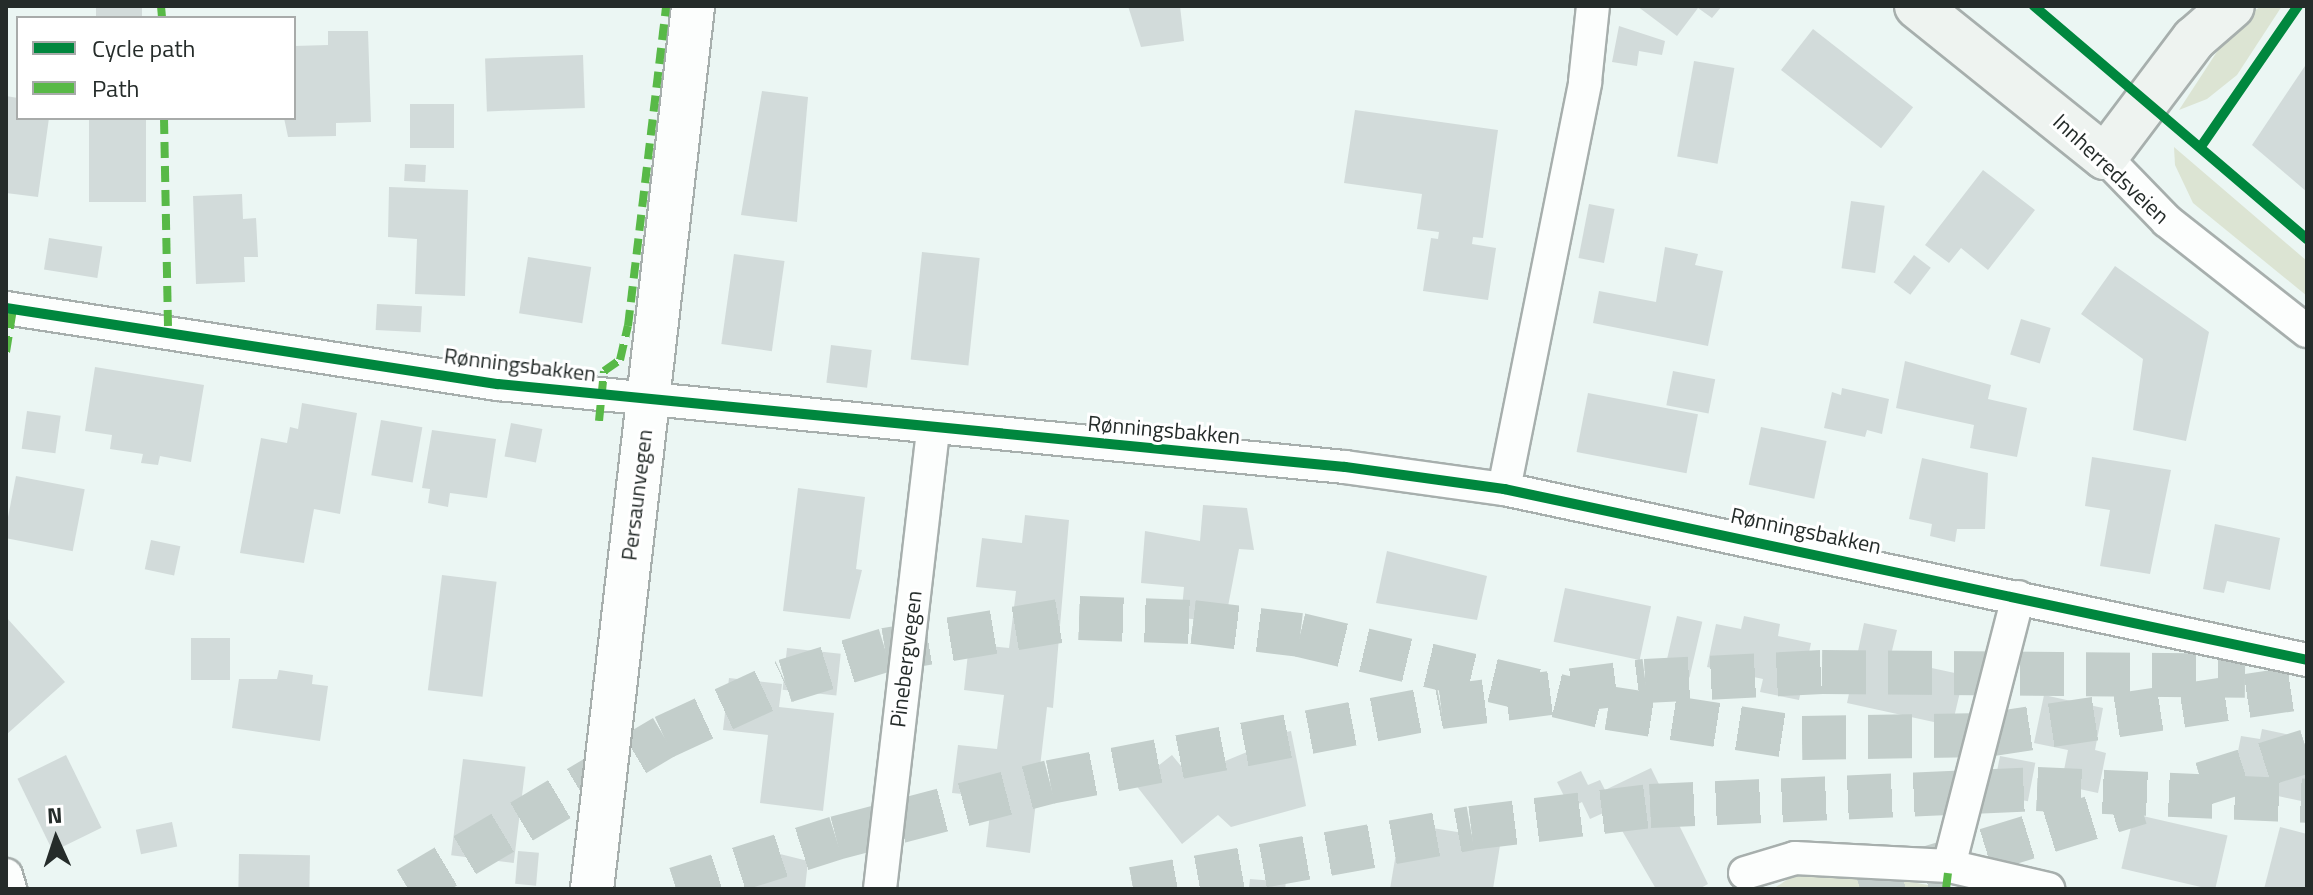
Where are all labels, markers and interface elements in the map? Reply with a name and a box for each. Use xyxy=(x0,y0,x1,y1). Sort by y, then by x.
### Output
legend xyxy=(16,16,296,120)
text: Cycle path xyxy=(92,30,195,66)
text: Path xyxy=(92,70,139,106)
street label: Innherredsveien xyxy=(2048,109,2174,229)
street label: Rønningsbakken xyxy=(442,343,598,387)
street label: Rønningsbakken xyxy=(1087,410,1241,450)
street label: Persaunvegen xyxy=(616,428,658,562)
street label: Rønningsbakken xyxy=(1728,502,1884,560)
street label: Pinebergvegen xyxy=(884,589,928,729)
text: N xyxy=(46,798,63,832)
north arrow xyxy=(16,799,96,879)

